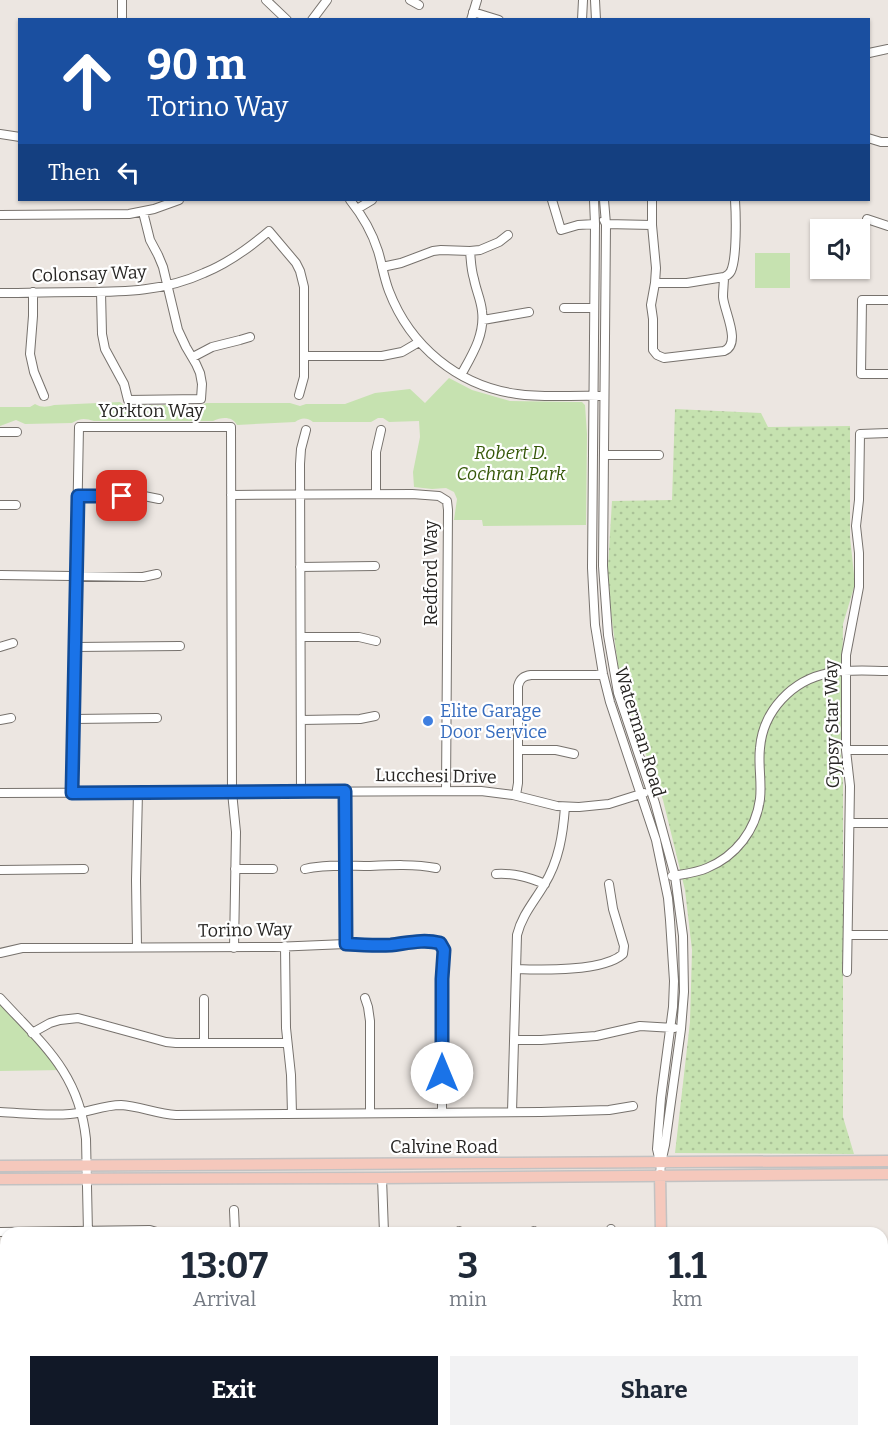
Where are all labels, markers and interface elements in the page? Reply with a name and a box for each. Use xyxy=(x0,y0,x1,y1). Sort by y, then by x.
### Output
text: 90 m xyxy=(147,40,246,90)
icon: ahead xyxy=(48,42,126,120)
text: Torino Way xyxy=(147,91,288,123)
icon: left xyxy=(112,156,145,189)
text: Then xyxy=(48,159,100,186)
map controls xyxy=(810,219,870,279)
button: sound xyxy=(810,219,870,279)
street label: Colonsay Way xyxy=(31,261,147,287)
street label: Yorkton Way xyxy=(98,400,204,422)
park label: Robert D. Cochran Park xyxy=(456,442,566,485)
pin xyxy=(96,470,147,521)
icon: arrive xyxy=(105,479,138,512)
street label: Redford Way xyxy=(420,520,442,626)
street label: Gypsy Star Way xyxy=(820,659,844,788)
street label: Waterman Road xyxy=(610,664,670,800)
place label: Elite Garage Door Service xyxy=(440,700,547,743)
marker: Elite Garage Door Service xyxy=(421,714,435,728)
street label: Lucchesi Drive xyxy=(375,764,497,788)
street label: Torino Way xyxy=(198,918,293,942)
position arrow xyxy=(410,1041,474,1105)
street label: Calvine Road xyxy=(390,1136,498,1158)
text: 13:07 xyxy=(181,1244,268,1288)
text: 3 xyxy=(458,1244,478,1288)
text: 1.1 xyxy=(668,1244,707,1288)
text: Arrival xyxy=(193,1287,256,1311)
text: min xyxy=(449,1287,487,1311)
text: km xyxy=(672,1287,702,1311)
button: Exit xyxy=(30,1356,438,1425)
button: Share xyxy=(450,1356,858,1425)

